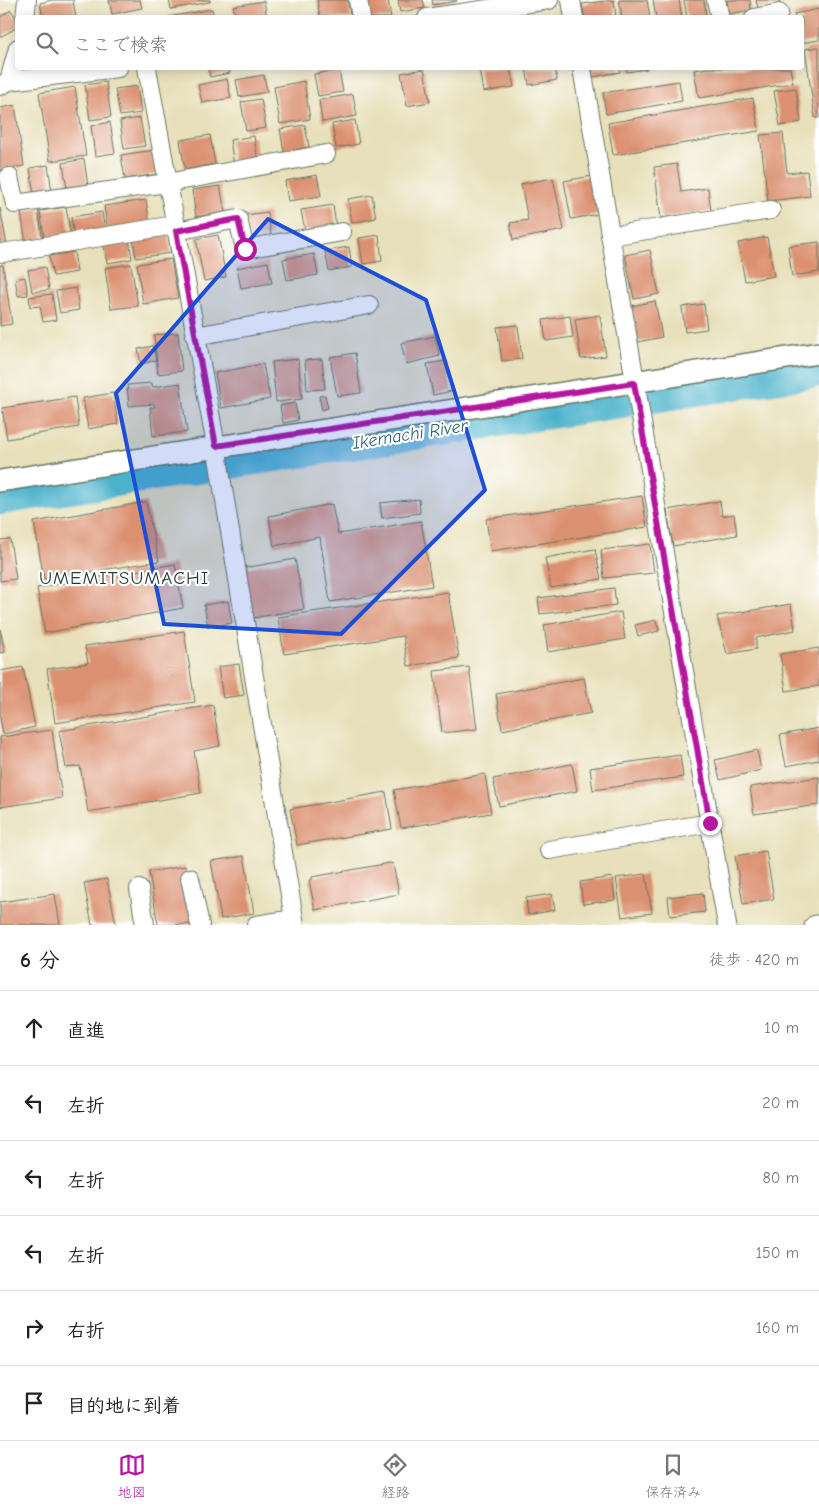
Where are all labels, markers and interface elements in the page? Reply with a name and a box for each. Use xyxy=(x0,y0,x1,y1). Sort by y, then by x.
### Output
search box xyxy=(15,15,804,70)
icon: search xyxy=(33,29,61,57)
text: ここで検索 xyxy=(73,34,168,56)
route start xyxy=(234,238,257,261)
water label: Ikemachi River xyxy=(350,415,470,454)
district label: UMEMITSUMACHI xyxy=(39,567,209,589)
route end xyxy=(699,812,722,835)
text: 6 分 xyxy=(20,948,59,972)
text: 徒歩 · 420 m xyxy=(709,951,799,969)
icon: ahead xyxy=(20,1014,48,1042)
text: 10 m xyxy=(764,1019,799,1037)
text: 直進 xyxy=(67,1020,105,1042)
icon: left xyxy=(20,1089,48,1117)
text: 20 m xyxy=(762,1094,799,1112)
text: 左折 xyxy=(67,1095,105,1117)
icon: left xyxy=(20,1164,48,1192)
text: 80 m xyxy=(762,1169,799,1187)
text: 左折 xyxy=(67,1170,105,1192)
icon: left xyxy=(20,1239,48,1267)
text: 150 m xyxy=(756,1244,799,1262)
text: 左折 xyxy=(67,1245,105,1267)
icon: right xyxy=(20,1314,48,1342)
text: 160 m xyxy=(756,1319,799,1337)
text: 右折 xyxy=(67,1320,105,1342)
icon: arrive xyxy=(20,1389,48,1417)
text: 目的地に到着 xyxy=(67,1395,181,1417)
tab: 地図 xyxy=(118,1451,146,1501)
tab: 経路 xyxy=(381,1451,409,1501)
tab: 保存済み xyxy=(645,1451,701,1501)

